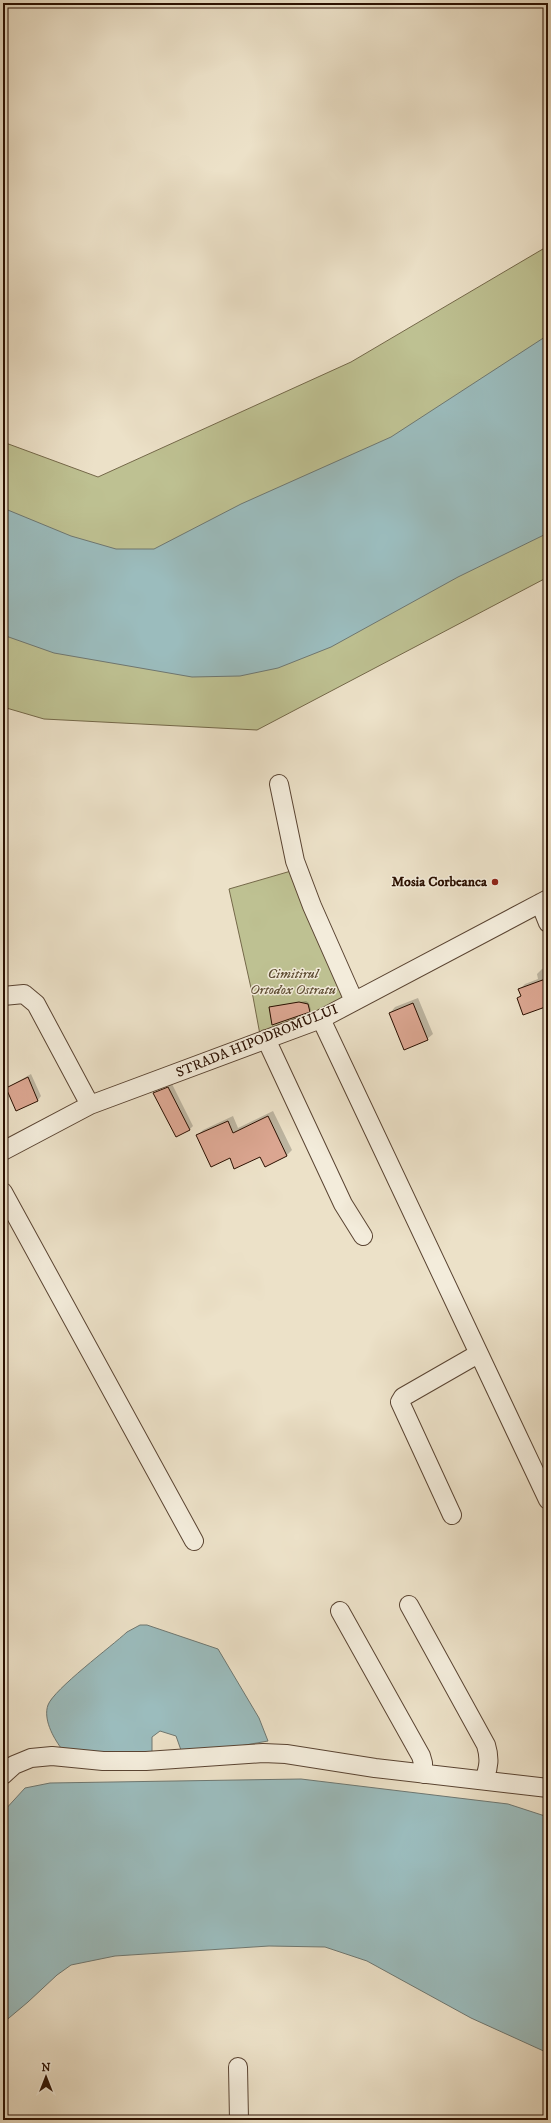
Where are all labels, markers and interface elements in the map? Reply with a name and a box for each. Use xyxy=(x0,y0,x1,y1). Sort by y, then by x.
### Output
place label: Mosia Corbeanca xyxy=(392,873,488,891)
marker: Mosia Corbeanca xyxy=(490,877,500,887)
park label: Cimitirul Ortodox Ostratu xyxy=(250,965,336,999)
street label: STRADA HIPODROMULUI xyxy=(173,1000,341,1082)
north arrow xyxy=(26,2057,66,2097)
text: N xyxy=(41,2061,51,2075)

